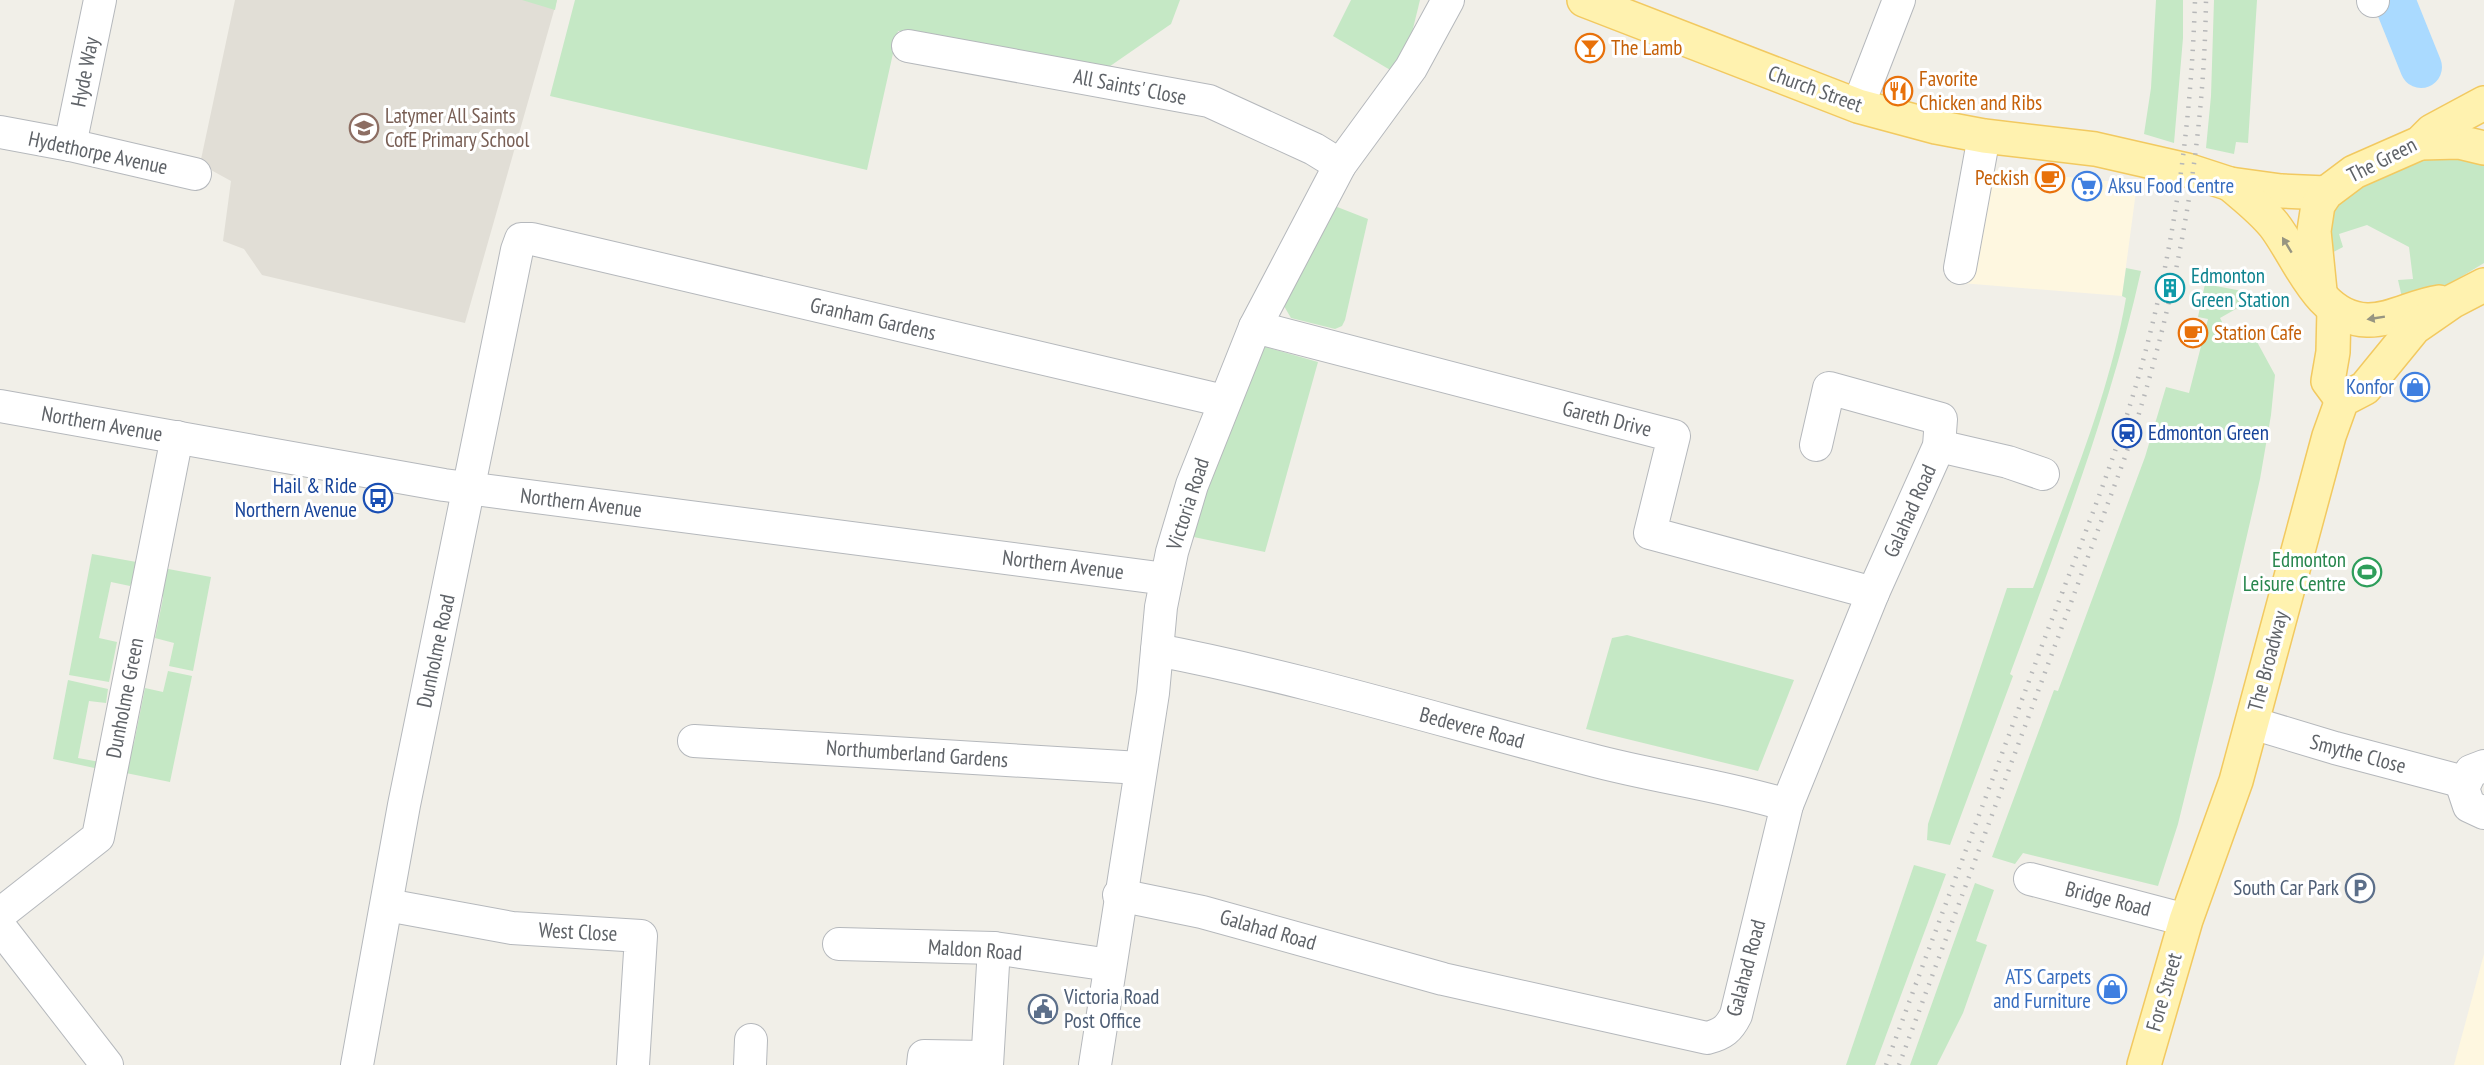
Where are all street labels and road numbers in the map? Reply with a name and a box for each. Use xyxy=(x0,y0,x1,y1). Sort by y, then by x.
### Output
street label: Hyde Way xyxy=(65,35,105,109)
street label: Church Street xyxy=(1764,59,1866,118)
street label: All Saints' Close xyxy=(1071,62,1189,111)
street label: Hydethorpe Avenue xyxy=(26,125,170,180)
street label: The Green xyxy=(2343,131,2421,188)
street label: Granham Gardens xyxy=(808,291,939,346)
street label: Gareth Drive xyxy=(1560,394,1654,443)
street label: Northern Avenue xyxy=(40,400,165,447)
street label: Victoria Road xyxy=(1160,454,1215,554)
street label: Galahad Road xyxy=(1877,460,1942,562)
street label: Northern Avenue xyxy=(519,482,643,523)
street label: Northern Avenue xyxy=(1001,544,1125,585)
street label: Dunholme Road xyxy=(410,592,461,710)
street label: The Broadway xyxy=(2241,608,2294,714)
street label: Dunholme Green xyxy=(100,636,149,760)
street label: Bedevere Road xyxy=(1417,701,1528,754)
street label: Smythe Close xyxy=(2307,728,2409,779)
street label: Northumberland Gardens xyxy=(825,734,1009,773)
street label: Bridge Road xyxy=(2062,875,2154,922)
street label: Galahad Road xyxy=(1217,903,1319,956)
street label: West Close xyxy=(538,916,618,947)
street label: Galahad Road xyxy=(1720,917,1771,1019)
street label: Maldon Road xyxy=(927,933,1023,966)
street label: Fore Street xyxy=(2140,949,2188,1034)

